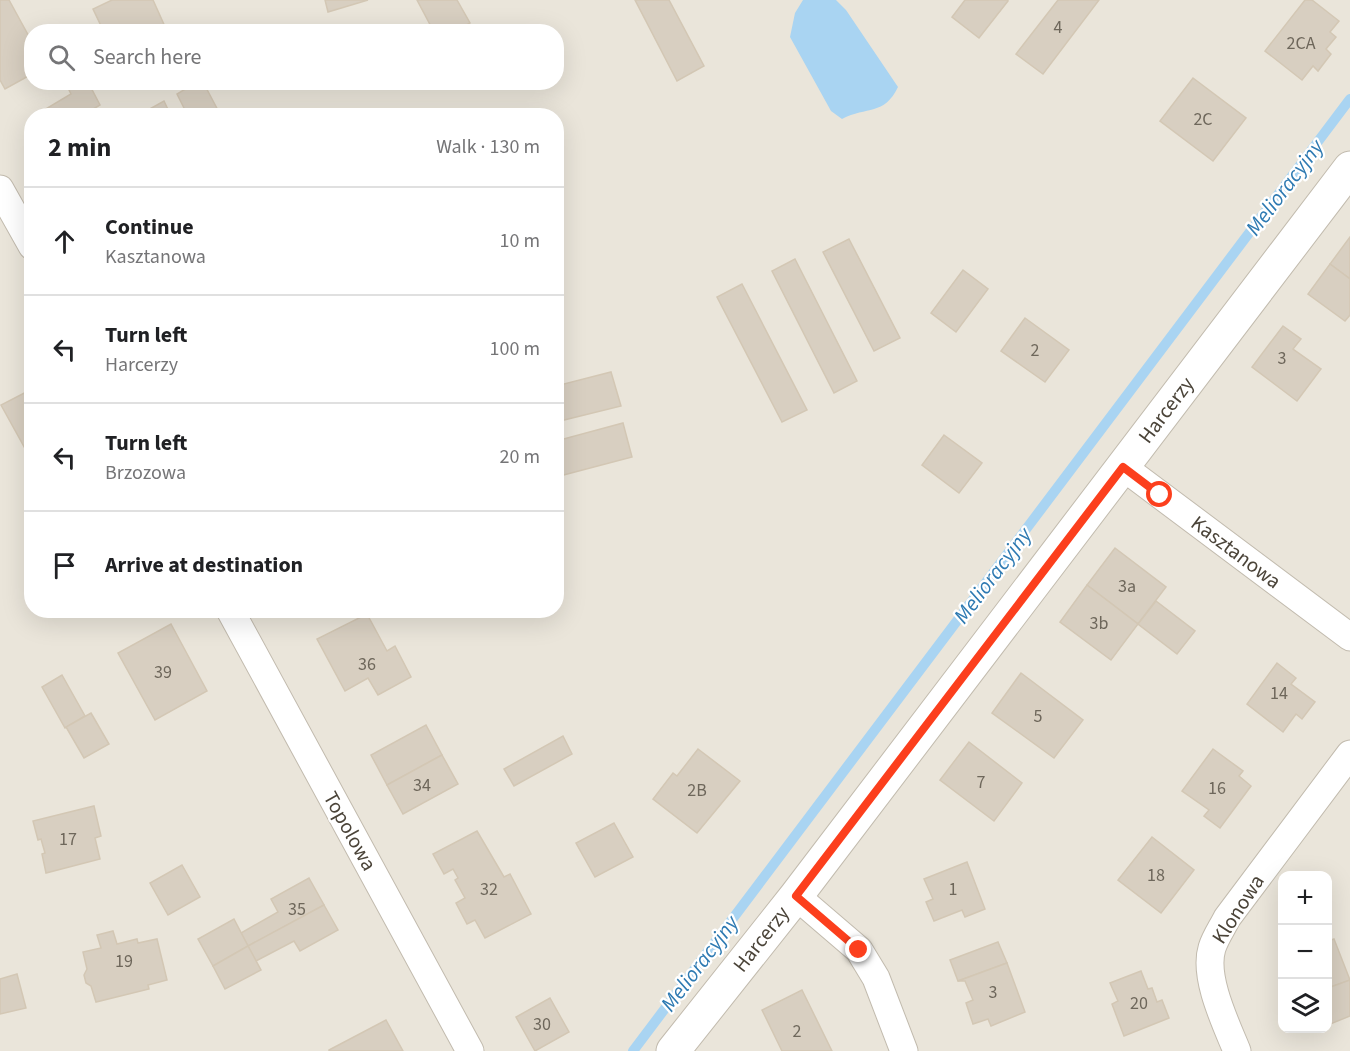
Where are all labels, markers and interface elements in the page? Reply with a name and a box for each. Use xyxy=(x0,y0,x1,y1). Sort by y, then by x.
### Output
house number: 4 xyxy=(1054,15,1063,40)
search box xyxy=(24,24,564,90)
house number: 2CA xyxy=(1287,31,1316,56)
icon: search xyxy=(45,41,78,74)
text: Search here xyxy=(93,41,201,73)
house number: 2C xyxy=(1193,107,1213,132)
text: 2 min xyxy=(48,129,111,166)
water label: Melioracyjny xyxy=(1238,132,1332,242)
text: Walk · 130 m xyxy=(436,133,540,161)
text: Continue xyxy=(105,211,194,243)
icon: ahead xyxy=(48,225,81,258)
text: 10 m xyxy=(500,227,540,255)
text: Kasztanowa xyxy=(105,243,206,271)
text: Turn left xyxy=(105,319,187,351)
icon: left xyxy=(48,333,81,366)
text: 100 m xyxy=(490,335,540,363)
house number: 2 xyxy=(1031,338,1040,363)
house number: 3 xyxy=(1278,346,1287,371)
text: Harcerzy xyxy=(105,351,178,379)
street label: Harcerzy xyxy=(1131,370,1201,450)
text: Turn left xyxy=(105,427,187,459)
icon: left xyxy=(48,441,81,474)
text: 20 m xyxy=(500,443,540,471)
text: Brzozowa xyxy=(105,459,186,487)
route start xyxy=(1146,481,1172,507)
street label: Kasztanowa xyxy=(1185,508,1287,596)
water label: Melioracyjny xyxy=(946,520,1040,630)
icon: arrive xyxy=(48,549,81,582)
text: Arrive at destination xyxy=(105,549,303,581)
house number: 3a xyxy=(1118,574,1136,599)
house number: 3b xyxy=(1090,611,1108,636)
house number: 36 xyxy=(358,652,376,677)
house number: 39 xyxy=(154,660,172,685)
house number: 14 xyxy=(1270,681,1288,706)
house number: 5 xyxy=(1034,704,1043,729)
house number: 7 xyxy=(977,770,986,795)
house number: 34 xyxy=(413,773,431,798)
house number: 16 xyxy=(1208,776,1226,801)
house number: 2B xyxy=(687,778,707,803)
street label: Topolowa xyxy=(316,786,384,876)
house number: 17 xyxy=(59,827,77,852)
house number: 18 xyxy=(1147,863,1165,888)
street label: Klonowa xyxy=(1204,868,1272,950)
map controls xyxy=(1278,871,1332,1033)
button: + xyxy=(1278,871,1332,925)
house number: 32 xyxy=(480,877,498,902)
house number: 1 xyxy=(949,877,957,902)
house number: 35 xyxy=(288,897,306,922)
street label: Harcerzy xyxy=(726,899,797,978)
water label: Melioracyjny xyxy=(653,908,747,1018)
button: − xyxy=(1278,925,1332,979)
route end xyxy=(845,936,871,962)
house number: 19 xyxy=(115,949,133,974)
button: layers xyxy=(1278,979,1332,1033)
house number: 3 xyxy=(989,980,998,1005)
house number: 20 xyxy=(1130,991,1148,1016)
house number: 30 xyxy=(533,1012,551,1037)
house number: 2 xyxy=(793,1019,802,1044)

